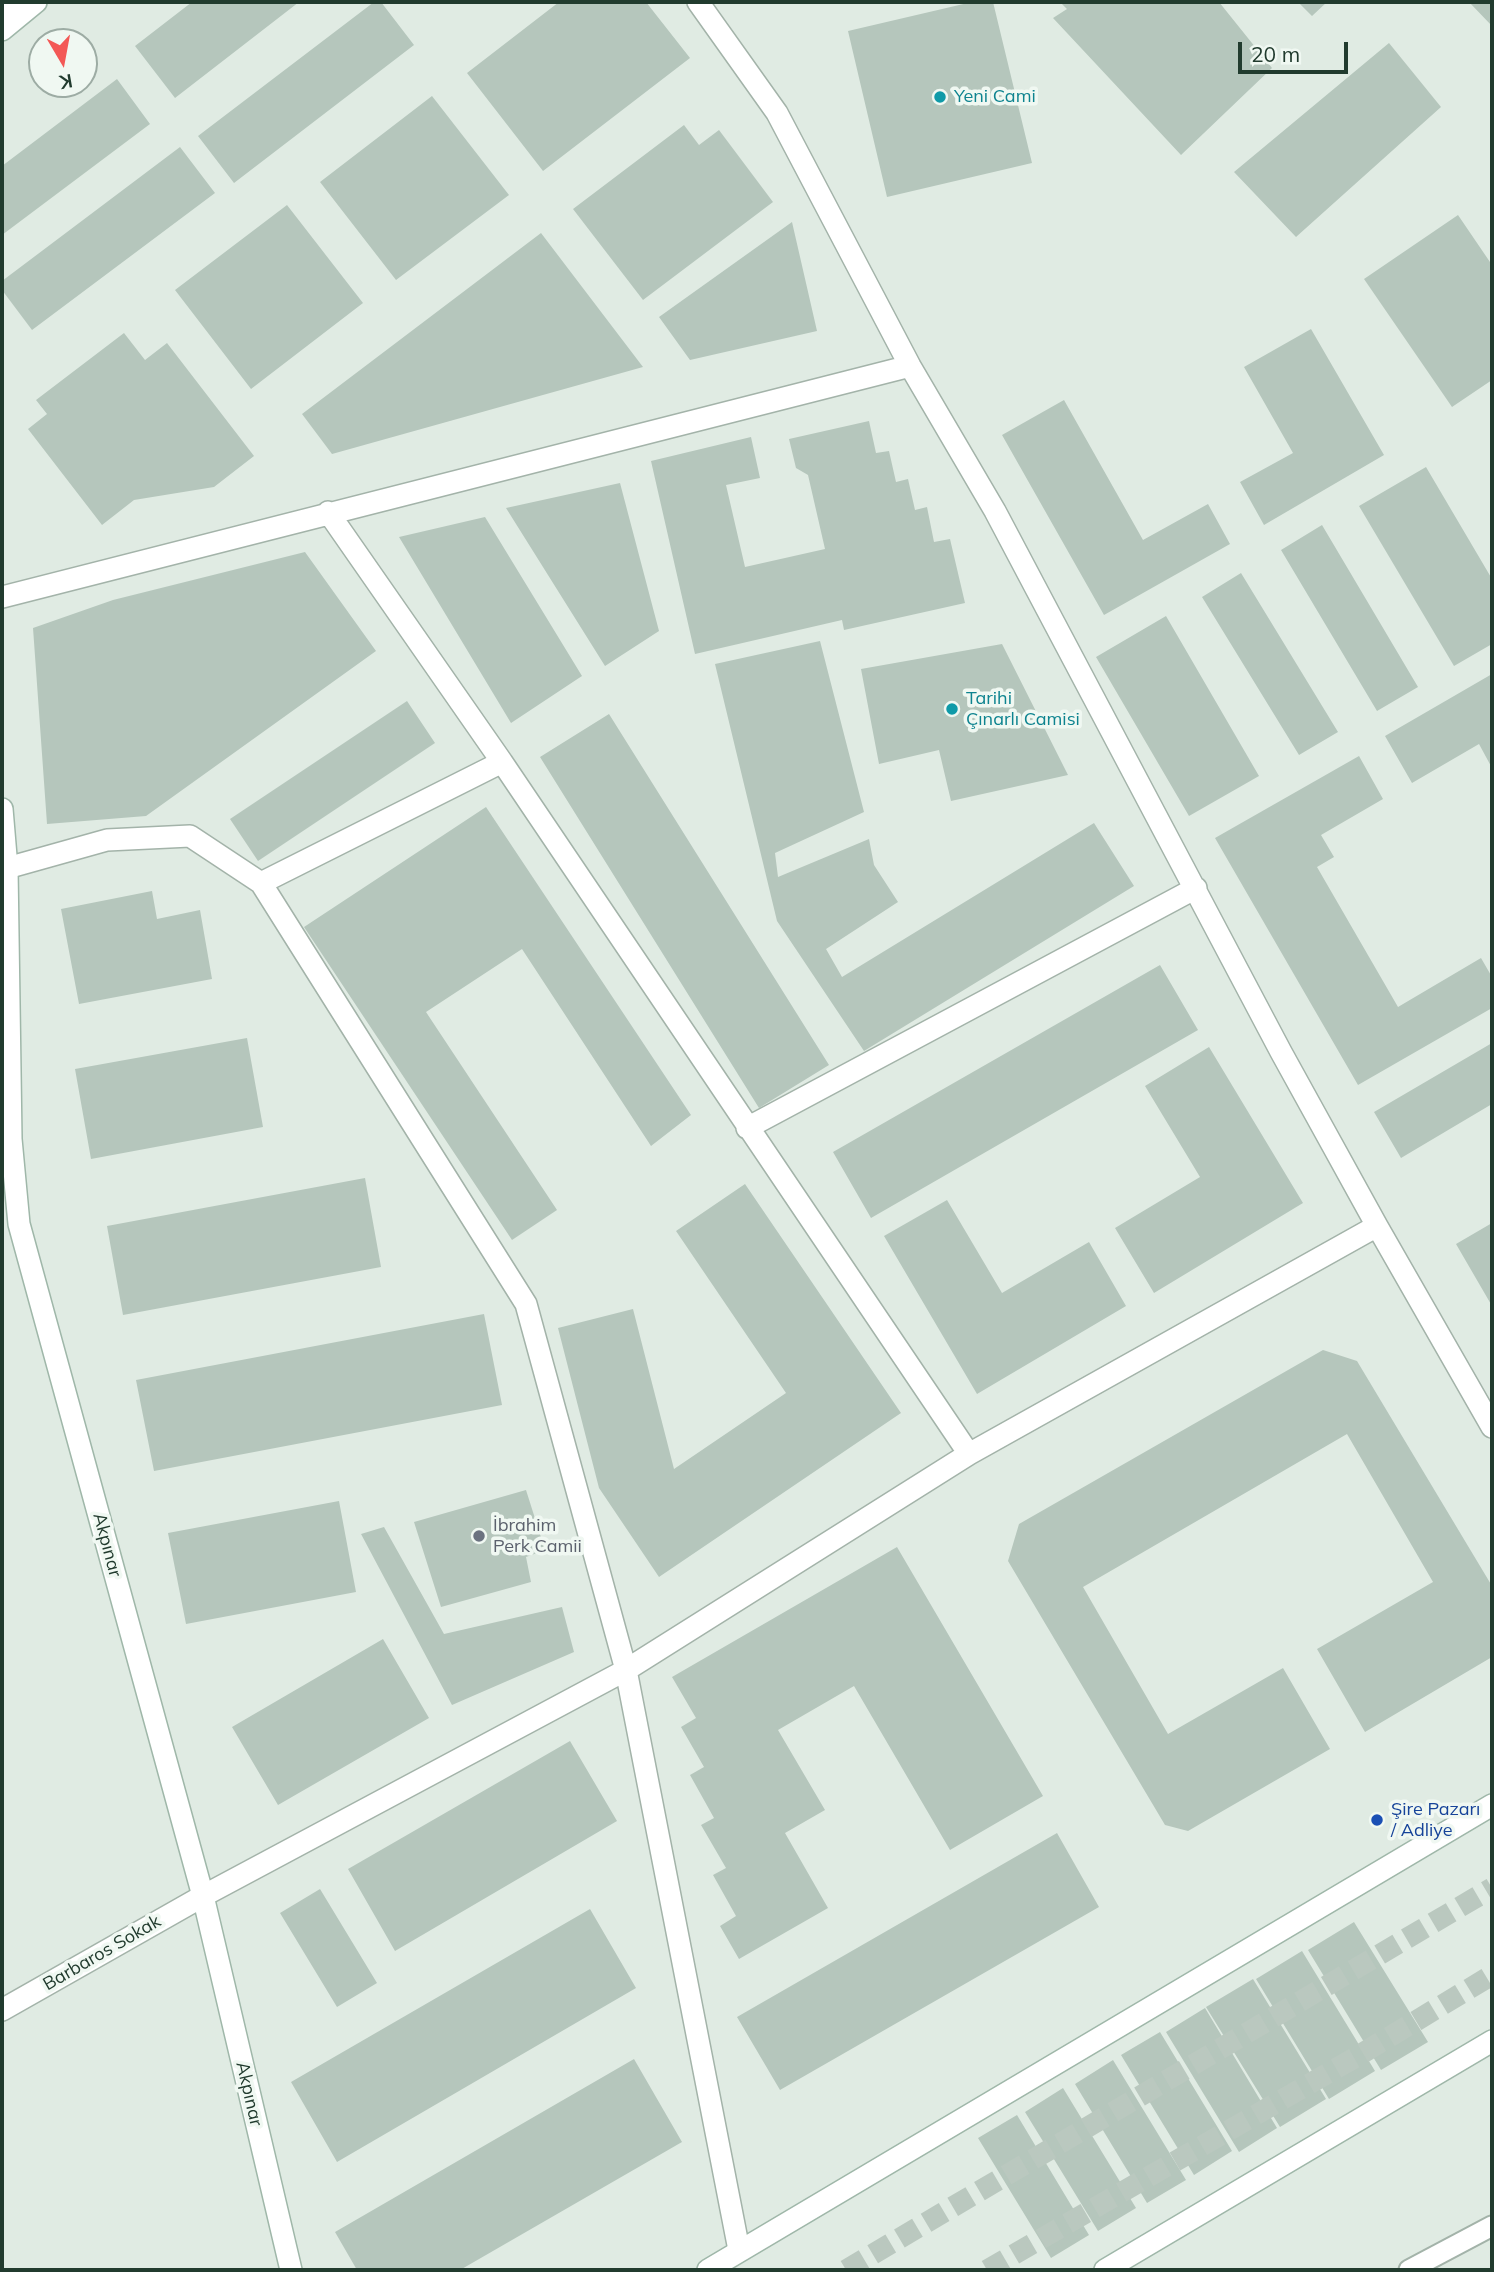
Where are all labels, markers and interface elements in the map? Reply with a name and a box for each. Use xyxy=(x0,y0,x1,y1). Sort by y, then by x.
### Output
north arrow xyxy=(28,28,98,98)
scale bar xyxy=(1242,28,1352,72)
text: 20 m xyxy=(1251,41,1300,67)
text: K xyxy=(58,69,75,95)
place label: Yeni Cami xyxy=(954,86,1036,108)
marker: Yeni Cami xyxy=(932,89,948,105)
place label: Tarihi Çınarlı Camisi xyxy=(966,688,1080,730)
marker: Tarihi Çınarlı Camisi xyxy=(944,701,960,717)
street label: Akpınar xyxy=(88,1511,126,1579)
place label: İbrahim Perk Camii xyxy=(493,1515,582,1558)
marker: İbrahim Perk Camii xyxy=(471,1528,487,1544)
place label: Şire Pazarı / Adliye xyxy=(1391,1799,1480,1842)
marker: Şire Pazarı / Adliye xyxy=(1369,1812,1385,1828)
street label: Barbaros Sokak xyxy=(39,1911,165,1995)
street label: Akpınar xyxy=(231,2060,267,2128)

